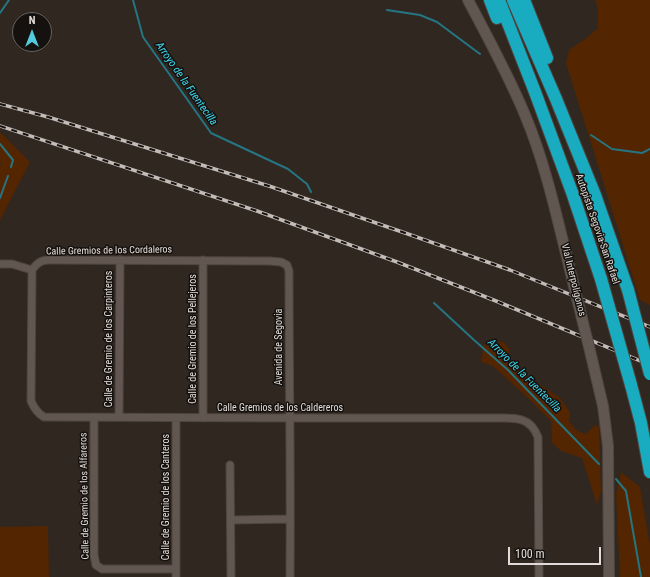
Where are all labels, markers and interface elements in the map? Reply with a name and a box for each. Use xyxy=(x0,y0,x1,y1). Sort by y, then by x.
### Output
north arrow xyxy=(12,12,52,52)
text: N xyxy=(29,14,35,27)
water label: Arroyo de la Fuentecilla xyxy=(152,40,220,128)
street label: Autopista Segovia-San Rafael xyxy=(572,172,622,286)
street label: Vial Interpolígonos xyxy=(558,243,588,317)
street label: Calle Gremios de los Cordaleros xyxy=(46,244,172,258)
street label: Calle de Gremio de los Carpinteros xyxy=(103,271,115,407)
street label: Calle de Gremio de los Pellejeros xyxy=(187,274,199,404)
street label: Avenida de Segovia xyxy=(273,309,285,385)
water label: Arroyo de la Fuentecilla xyxy=(484,336,564,416)
street label: Calle Gremios de los Caldereros xyxy=(217,402,343,414)
street label: Calle de Gremio de los Alfareros xyxy=(78,432,92,560)
street label: Calle de Gremio de los Canteros xyxy=(160,434,172,560)
scale bar xyxy=(510,539,603,565)
text: 100 m xyxy=(515,547,545,561)

